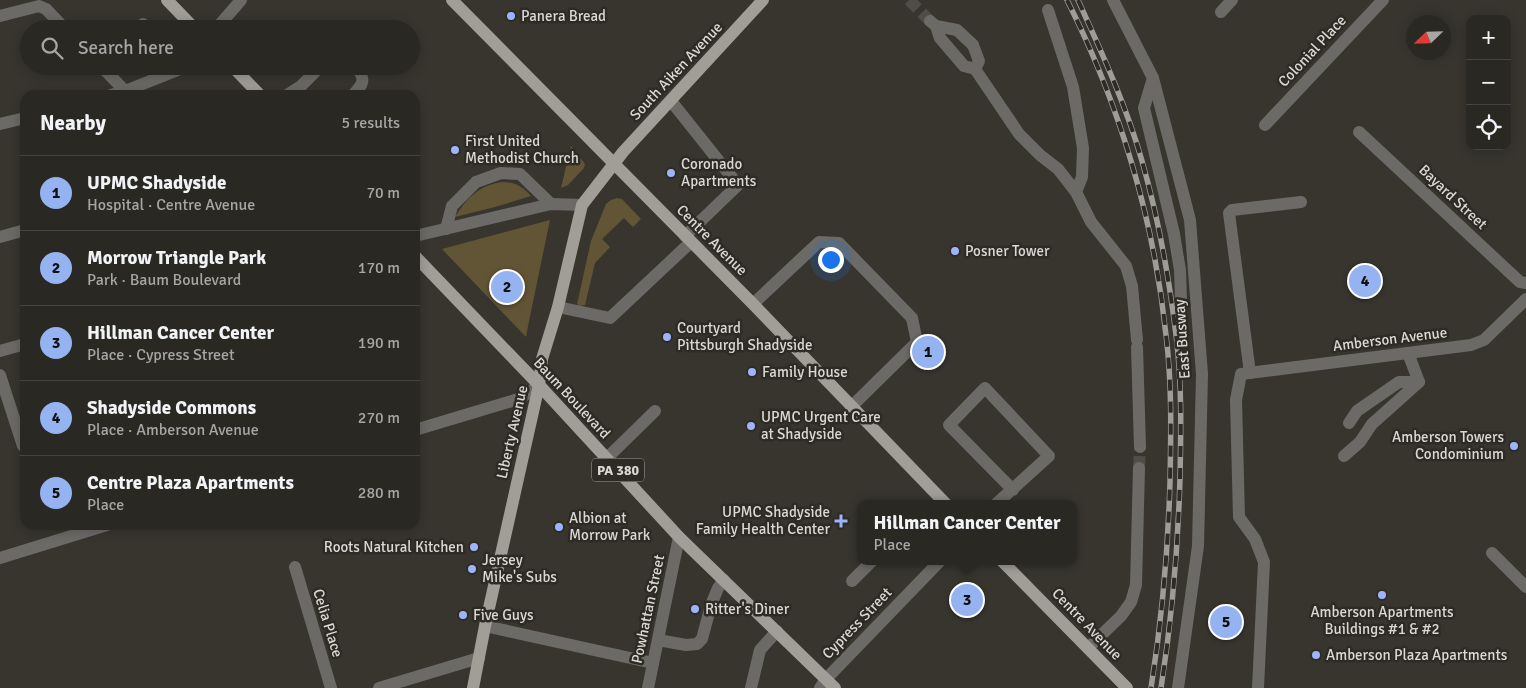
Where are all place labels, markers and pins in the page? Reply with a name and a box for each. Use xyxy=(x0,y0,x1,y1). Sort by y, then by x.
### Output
place label: Panera Bread xyxy=(521,7,606,25)
marker: Panera Bread xyxy=(505,10,517,22)
place label: First United Methodist Church xyxy=(465,132,579,167)
marker: First United Methodist Church xyxy=(449,144,461,156)
place label: Coronado Apartments xyxy=(681,155,757,190)
marker: Coronado Apartments xyxy=(665,167,677,179)
place label: Posner Tower xyxy=(965,242,1050,260)
marker: Posner Tower xyxy=(949,245,961,257)
pin: 4 xyxy=(1349,262,1381,300)
pin: 2 xyxy=(491,268,523,306)
place label: Courtyard Pittsburgh Shadyside xyxy=(677,319,813,354)
marker: Courtyard Pittsburgh Shadyside xyxy=(661,331,673,343)
pin: 1 xyxy=(912,333,944,371)
place label: Family House xyxy=(762,363,848,381)
marker: Family House xyxy=(746,366,758,378)
place label: UPMC Urgent Care at Shadyside xyxy=(761,408,881,443)
marker: UPMC Urgent Care at Shadyside xyxy=(745,420,757,432)
place label: Amberson Towers Condominium xyxy=(1392,428,1504,463)
marker: Amberson Towers Condominium xyxy=(1508,440,1520,452)
place label: UPMC Shadyside Family Health Center xyxy=(696,503,830,538)
place label: Albion at Morrow Park xyxy=(569,509,651,544)
marker: UPMC Shadyside Family Health Center xyxy=(834,514,848,528)
marker: Albion at Morrow Park xyxy=(553,521,565,533)
place label: Roots Natural Kitchen xyxy=(324,538,464,556)
marker: Roots Natural Kitchen xyxy=(468,541,480,553)
place label: Jersey Mike's Subs xyxy=(482,551,557,586)
marker: Jersey Mike's Subs xyxy=(466,563,478,575)
pin: 3 xyxy=(951,581,983,619)
marker: Amberson Apartments Buildings #1 & #2 xyxy=(1376,589,1388,601)
place label: Ritter's Diner xyxy=(705,600,790,618)
marker: Ritter's Diner xyxy=(689,603,701,615)
pin: 5 xyxy=(1210,603,1242,641)
place label: Amberson Apartments Buildings #1 & #2 xyxy=(1310,603,1454,638)
place label: Five Guys xyxy=(473,606,534,624)
marker: Five Guys xyxy=(457,609,469,621)
place label: Amberson Plaza Apartments xyxy=(1326,646,1508,664)
marker: Amberson Plaza Apartments xyxy=(1310,649,1322,661)

